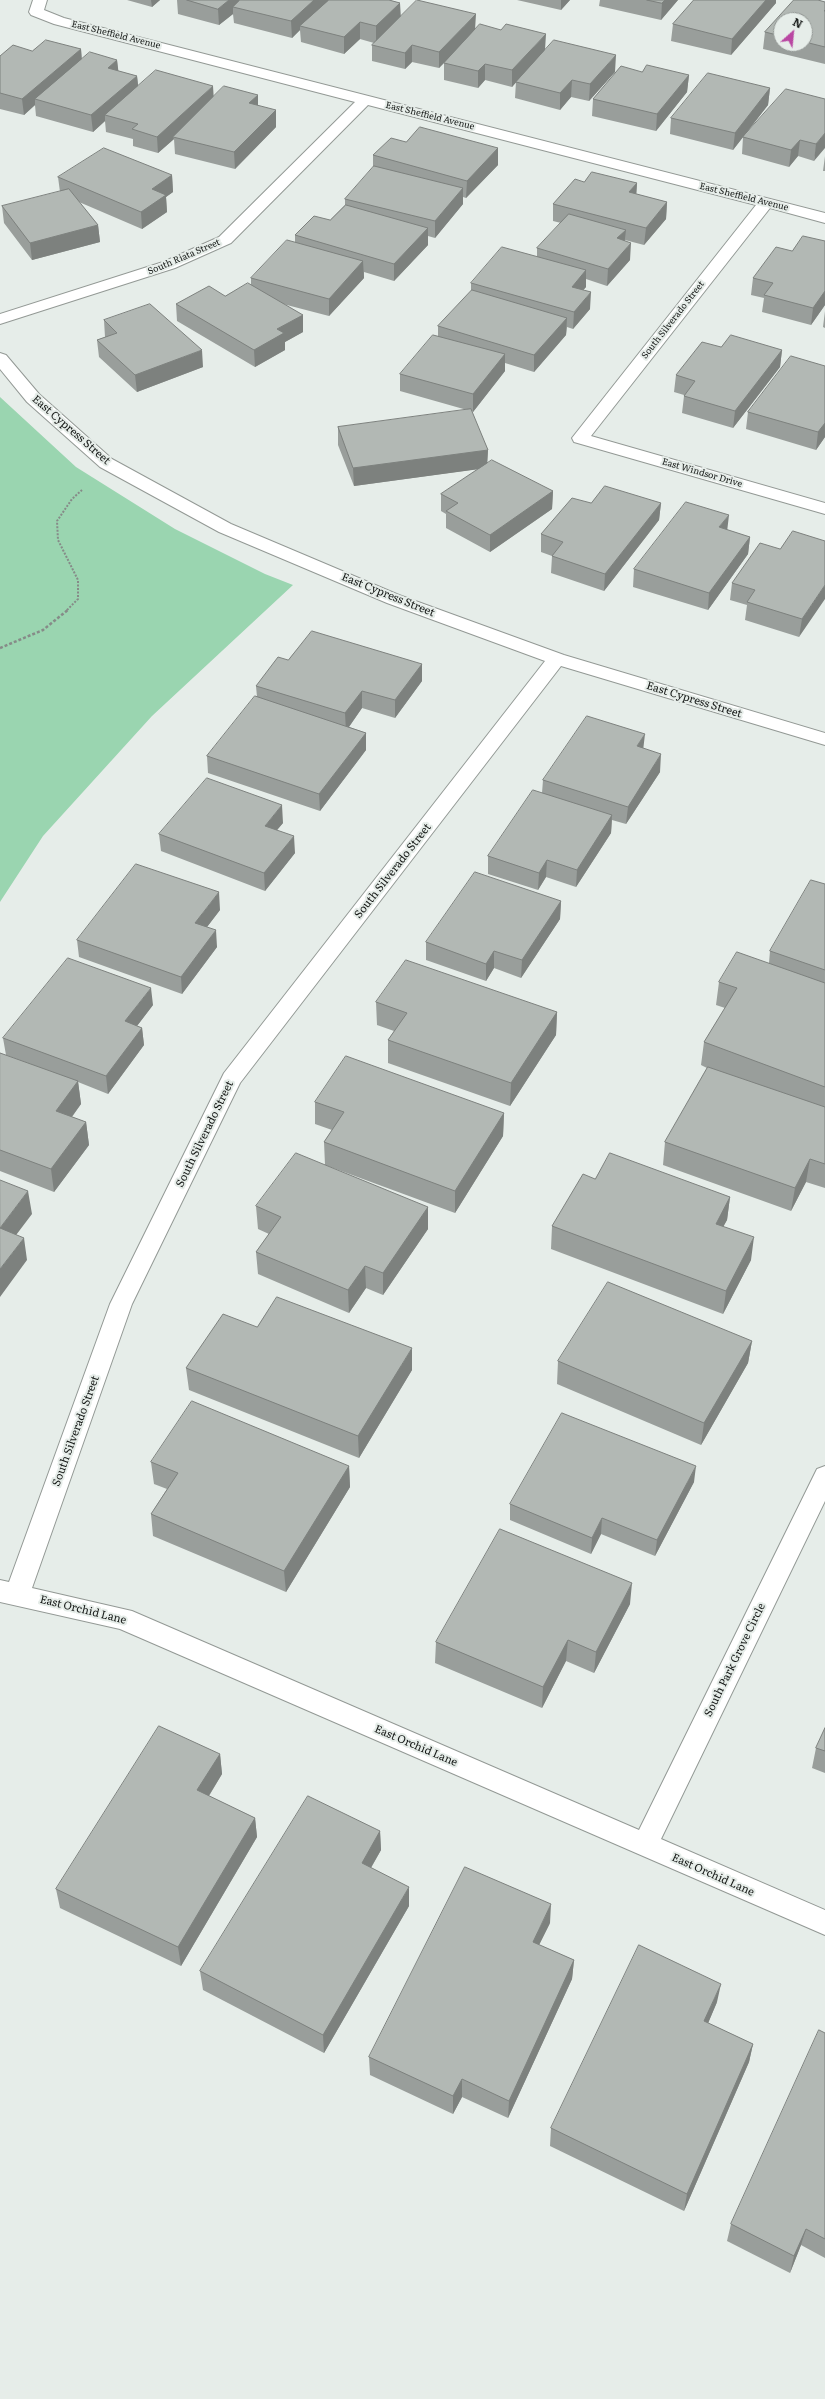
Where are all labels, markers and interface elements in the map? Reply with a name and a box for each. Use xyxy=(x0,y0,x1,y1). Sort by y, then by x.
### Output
north arrow xyxy=(773,12,813,52)
text: N xyxy=(790,13,806,31)
street label: East Sheffield Avenue xyxy=(70,19,162,51)
street label: East Sheffield Avenue xyxy=(384,100,476,132)
street label: East Sheffield Avenue xyxy=(698,181,790,213)
street label: South Riata Street xyxy=(146,237,222,277)
street label: South Silverado Street xyxy=(639,279,707,361)
street label: East Cypress Street xyxy=(29,393,113,467)
street label: East Windsor Drive xyxy=(661,456,743,490)
street label: East Cypress Street xyxy=(340,570,436,620)
street label: East Cypress Street xyxy=(645,679,743,721)
street label: South Silverado Street xyxy=(352,821,434,921)
street label: South Silverado Street xyxy=(173,1079,237,1189)
street label: South Silverado Street xyxy=(50,1374,102,1488)
street label: East Orchid Lane xyxy=(38,1593,128,1627)
street label: South Park Grove Circle xyxy=(702,1601,768,1719)
street label: East Orchid Lane xyxy=(373,1723,459,1769)
street label: East Orchid Lane xyxy=(670,1851,756,1899)

